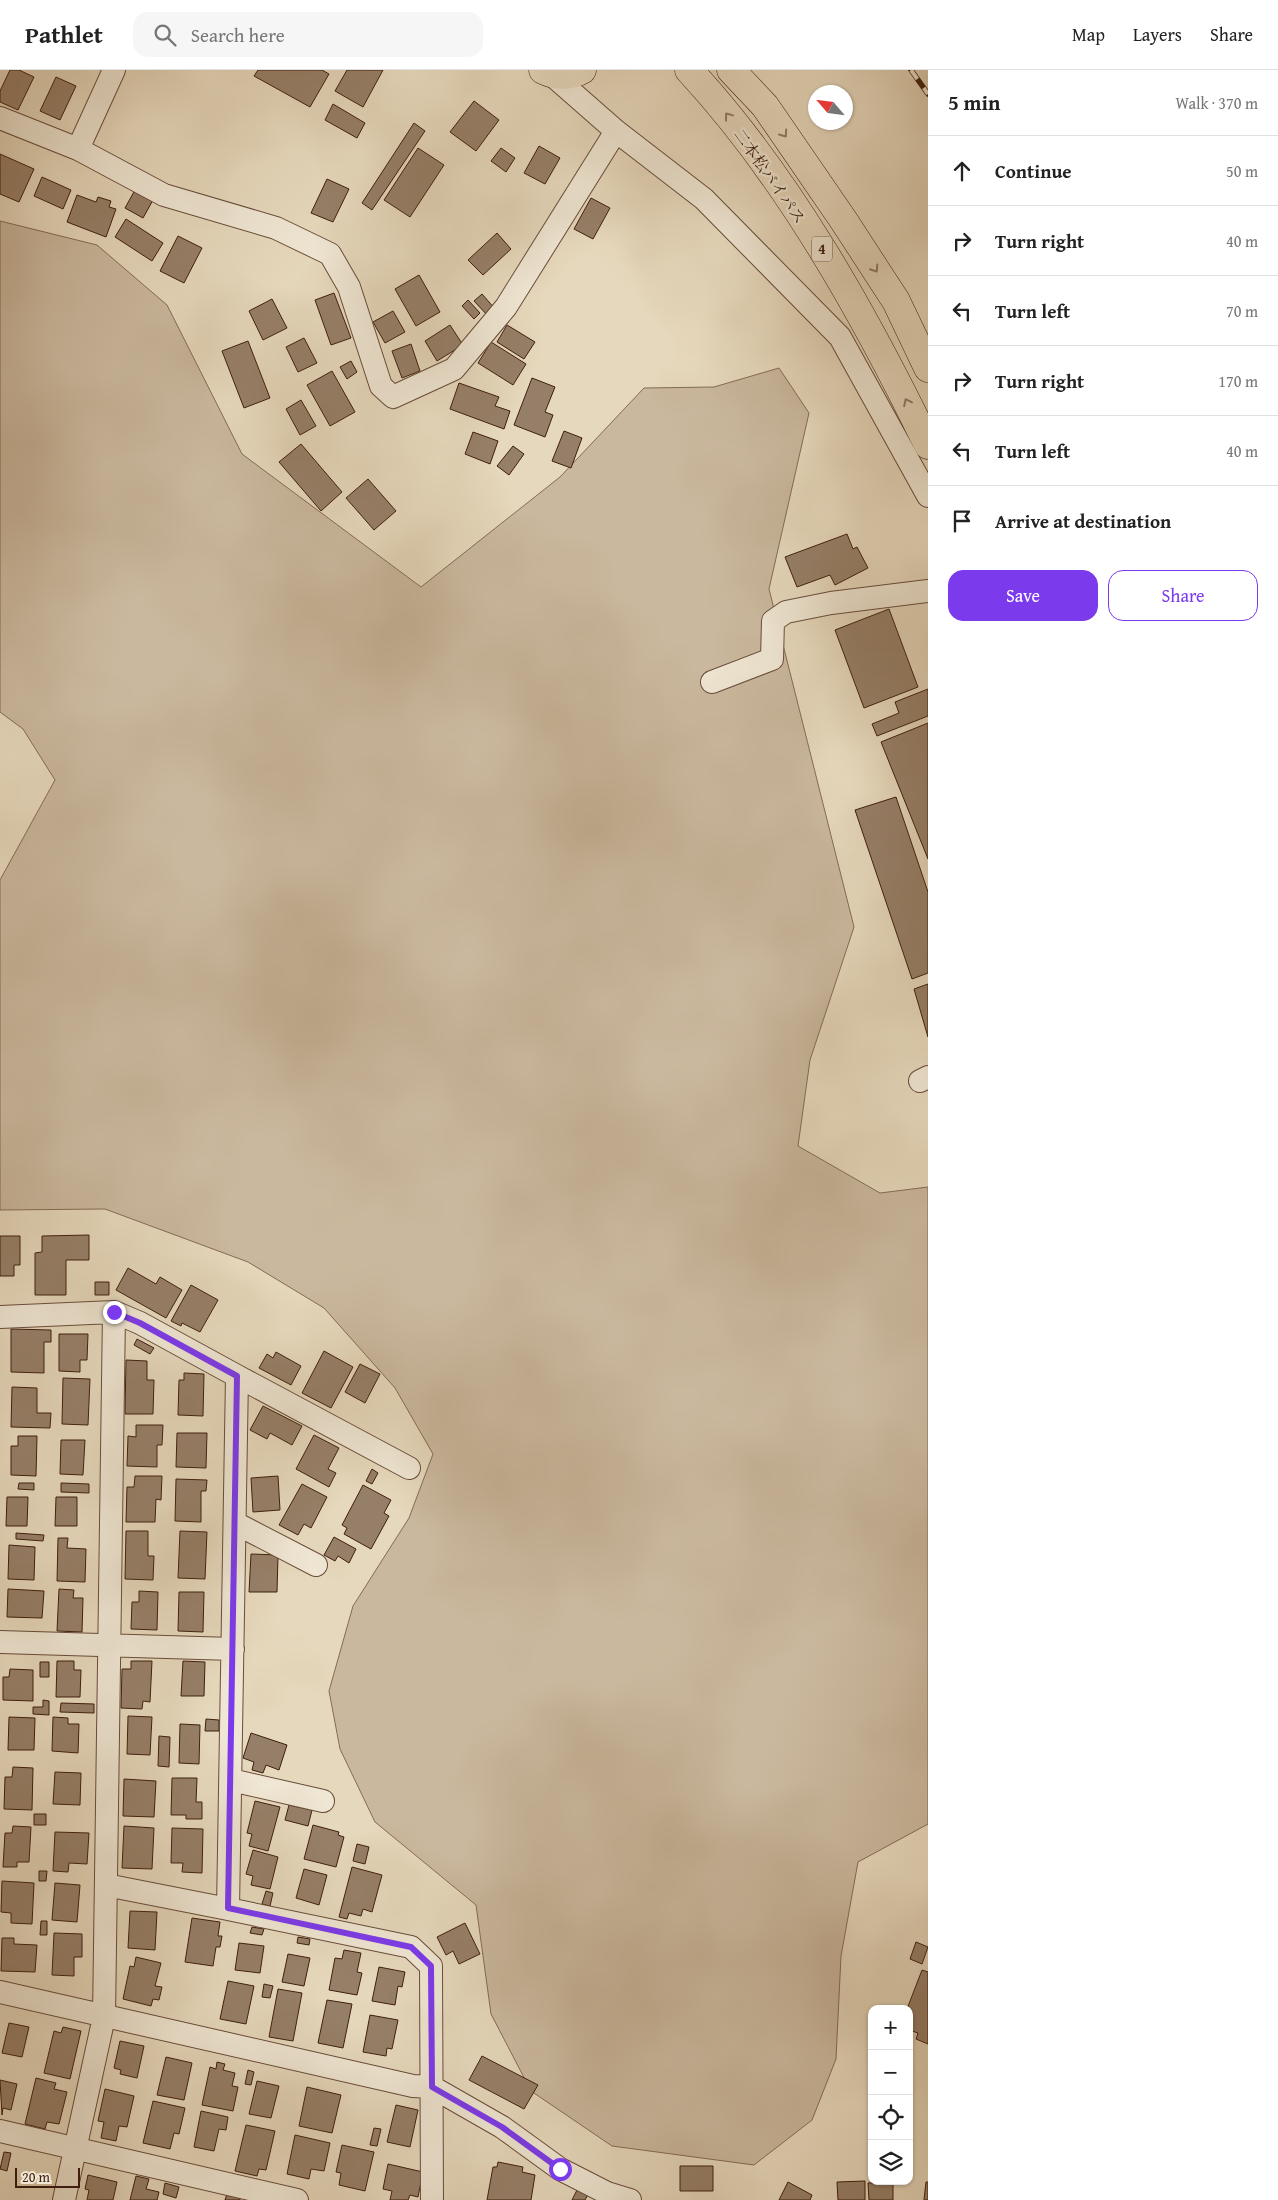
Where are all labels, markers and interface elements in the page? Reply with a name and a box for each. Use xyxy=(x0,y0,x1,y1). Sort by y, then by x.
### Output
search box xyxy=(133,12,483,57)
text: Pathlet xyxy=(25,17,103,52)
icon: search xyxy=(151,21,179,49)
text: Search here xyxy=(191,21,285,49)
text: Map xyxy=(1072,21,1105,48)
text: Layers xyxy=(1133,21,1182,48)
text: Share xyxy=(1210,21,1253,48)
north arrow xyxy=(808,85,853,130)
text: 5 min xyxy=(948,87,1000,118)
text: Walk · 370 m xyxy=(1175,91,1258,115)
one-way arrow xyxy=(725,113,733,122)
street label: 二本松バイパス xyxy=(728,123,812,229)
one-way arrow xyxy=(778,129,787,138)
icon: ahead xyxy=(948,157,976,185)
text: Continue xyxy=(995,157,1072,185)
text: 50 m xyxy=(1226,159,1258,183)
icon: right xyxy=(948,227,976,255)
text: Turn right xyxy=(995,227,1084,255)
text: 40 m xyxy=(1226,229,1258,253)
road number: 4 xyxy=(812,236,832,262)
one-way arrow xyxy=(869,264,879,273)
icon: left xyxy=(948,297,976,325)
text: Turn left xyxy=(995,297,1070,325)
text: 70 m xyxy=(1226,299,1258,323)
icon: right xyxy=(948,367,976,395)
text: Turn right xyxy=(995,367,1084,395)
text: 170 m xyxy=(1218,369,1258,393)
one-way arrow xyxy=(903,398,913,407)
icon: left xyxy=(948,437,976,465)
text: Turn left xyxy=(995,437,1070,465)
text: 40 m xyxy=(1226,439,1258,463)
icon: arrive xyxy=(948,507,976,535)
text: Arrive at destination xyxy=(995,507,1171,535)
button: Save xyxy=(948,570,1098,621)
button: Share xyxy=(1108,570,1258,621)
route end xyxy=(103,1301,126,1324)
map controls xyxy=(868,2005,913,2185)
button: + xyxy=(868,2005,913,2050)
button: − xyxy=(868,2050,913,2095)
button: locate xyxy=(868,2095,913,2140)
button: layers xyxy=(868,2140,913,2185)
route start xyxy=(549,2158,572,2181)
scale bar xyxy=(15,2165,80,2188)
text: 20 m xyxy=(22,2167,50,2187)

